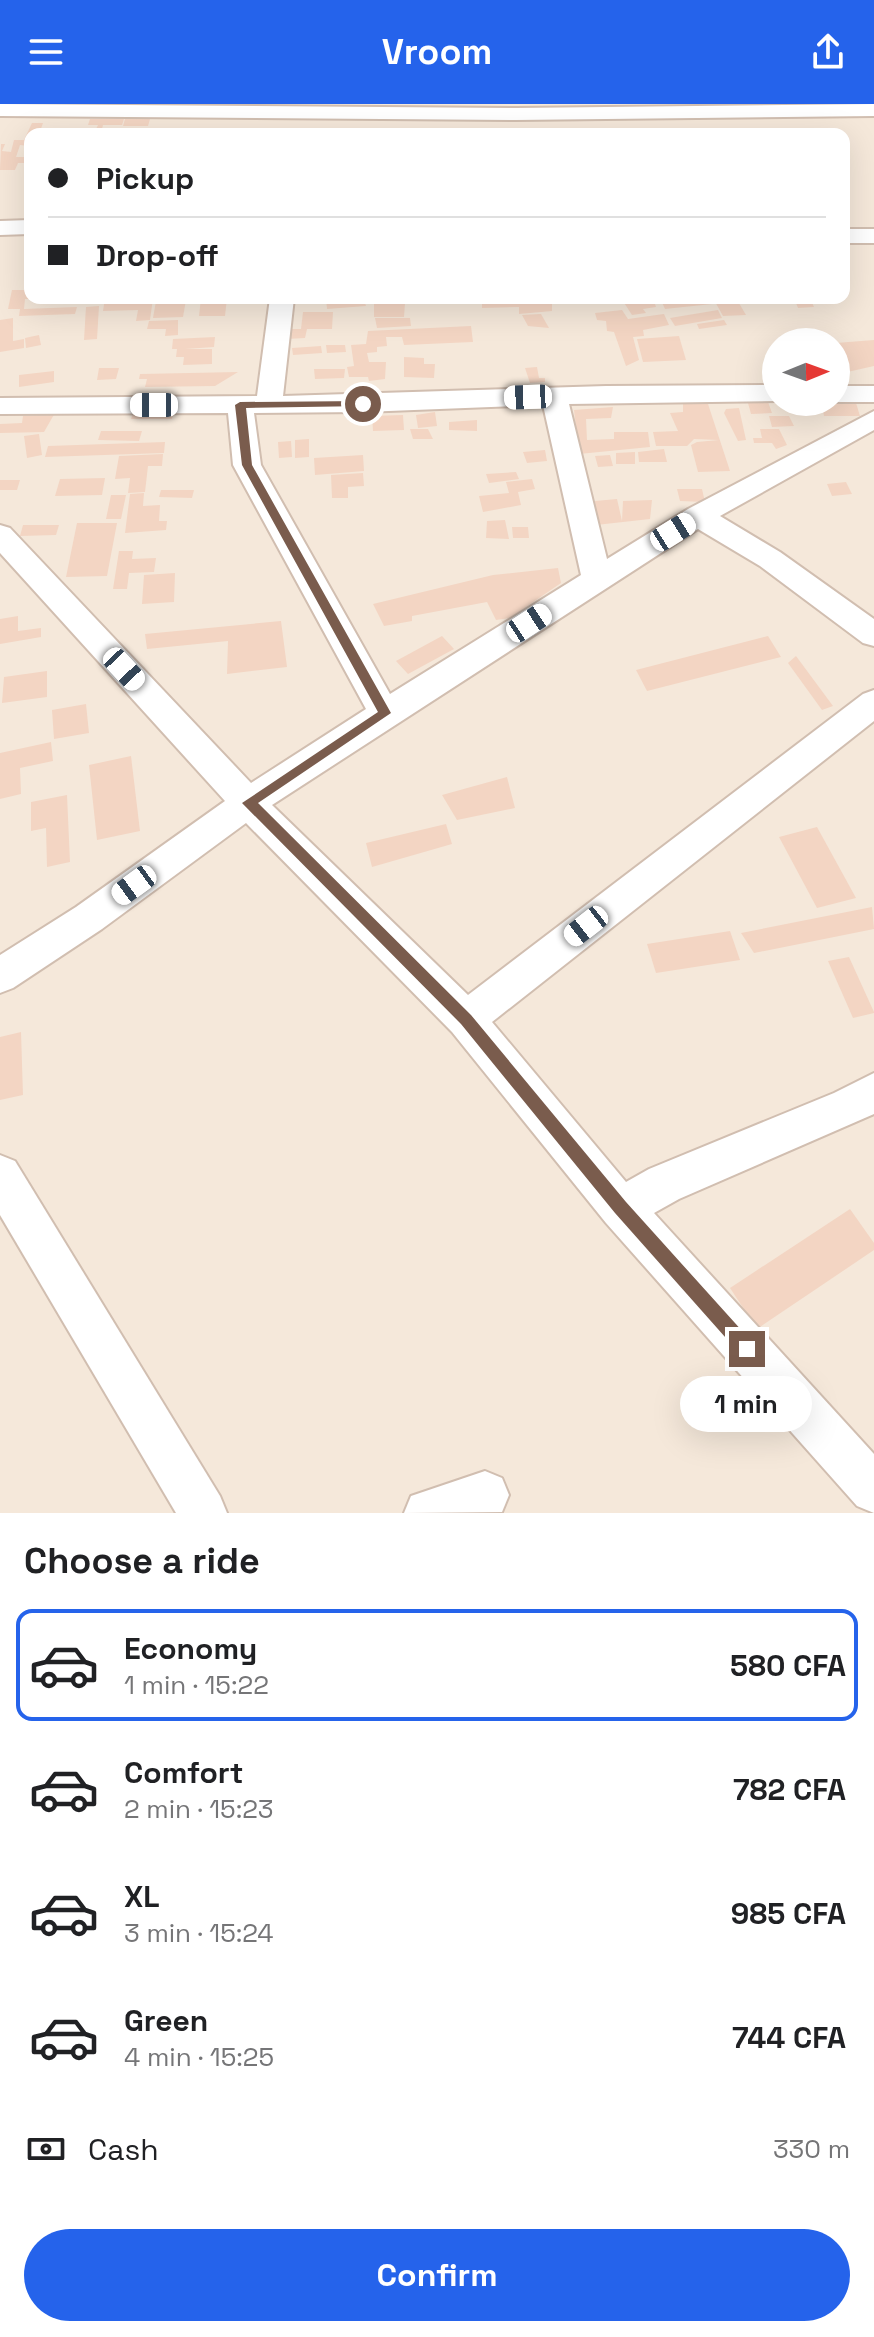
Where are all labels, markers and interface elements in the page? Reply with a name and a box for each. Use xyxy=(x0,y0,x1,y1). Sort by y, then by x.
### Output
text: Vroom xyxy=(382,29,492,75)
icon: menu xyxy=(24,30,68,74)
icon: share xyxy=(806,30,850,74)
text: Pickup xyxy=(96,159,194,198)
text: Drop-off xyxy=(96,236,219,275)
north arrow xyxy=(762,328,850,416)
map controls xyxy=(762,328,850,416)
car xyxy=(504,384,552,410)
route start xyxy=(345,386,381,422)
car xyxy=(130,393,178,417)
car xyxy=(646,509,700,555)
car xyxy=(502,600,556,646)
car xyxy=(99,643,149,695)
car xyxy=(108,861,160,909)
car xyxy=(560,902,612,950)
route end xyxy=(729,1331,765,1367)
callout: 1 min xyxy=(681,1377,813,1433)
text: 1 min xyxy=(714,1387,778,1421)
text: Choose a ride xyxy=(24,1538,260,1584)
icon: car xyxy=(28,1629,100,1701)
text: Economy xyxy=(124,1629,257,1668)
text: 580 CFA xyxy=(730,1646,846,1685)
text: 1 min · 15:22 xyxy=(124,1668,269,1702)
icon: car xyxy=(28,1753,100,1825)
text: Comfort xyxy=(124,1753,243,1792)
text: 782 CFA xyxy=(733,1770,846,1809)
text: 2 min · 15:23 xyxy=(124,1792,274,1826)
icon: car xyxy=(28,1877,100,1949)
text: XL xyxy=(124,1877,160,1916)
text: 985 CFA xyxy=(731,1894,846,1933)
text: 3 min · 15:24 xyxy=(124,1916,273,1950)
icon: car xyxy=(28,2001,100,2073)
text: Green xyxy=(124,2001,208,2040)
text: 744 CFA xyxy=(732,2018,846,2057)
text: 4 min · 15:25 xyxy=(124,2040,274,2074)
icon: cash xyxy=(24,2127,68,2171)
text: Cash xyxy=(88,2130,159,2169)
text: 330 m xyxy=(773,2132,850,2166)
button: Confirm xyxy=(24,2229,850,2321)

